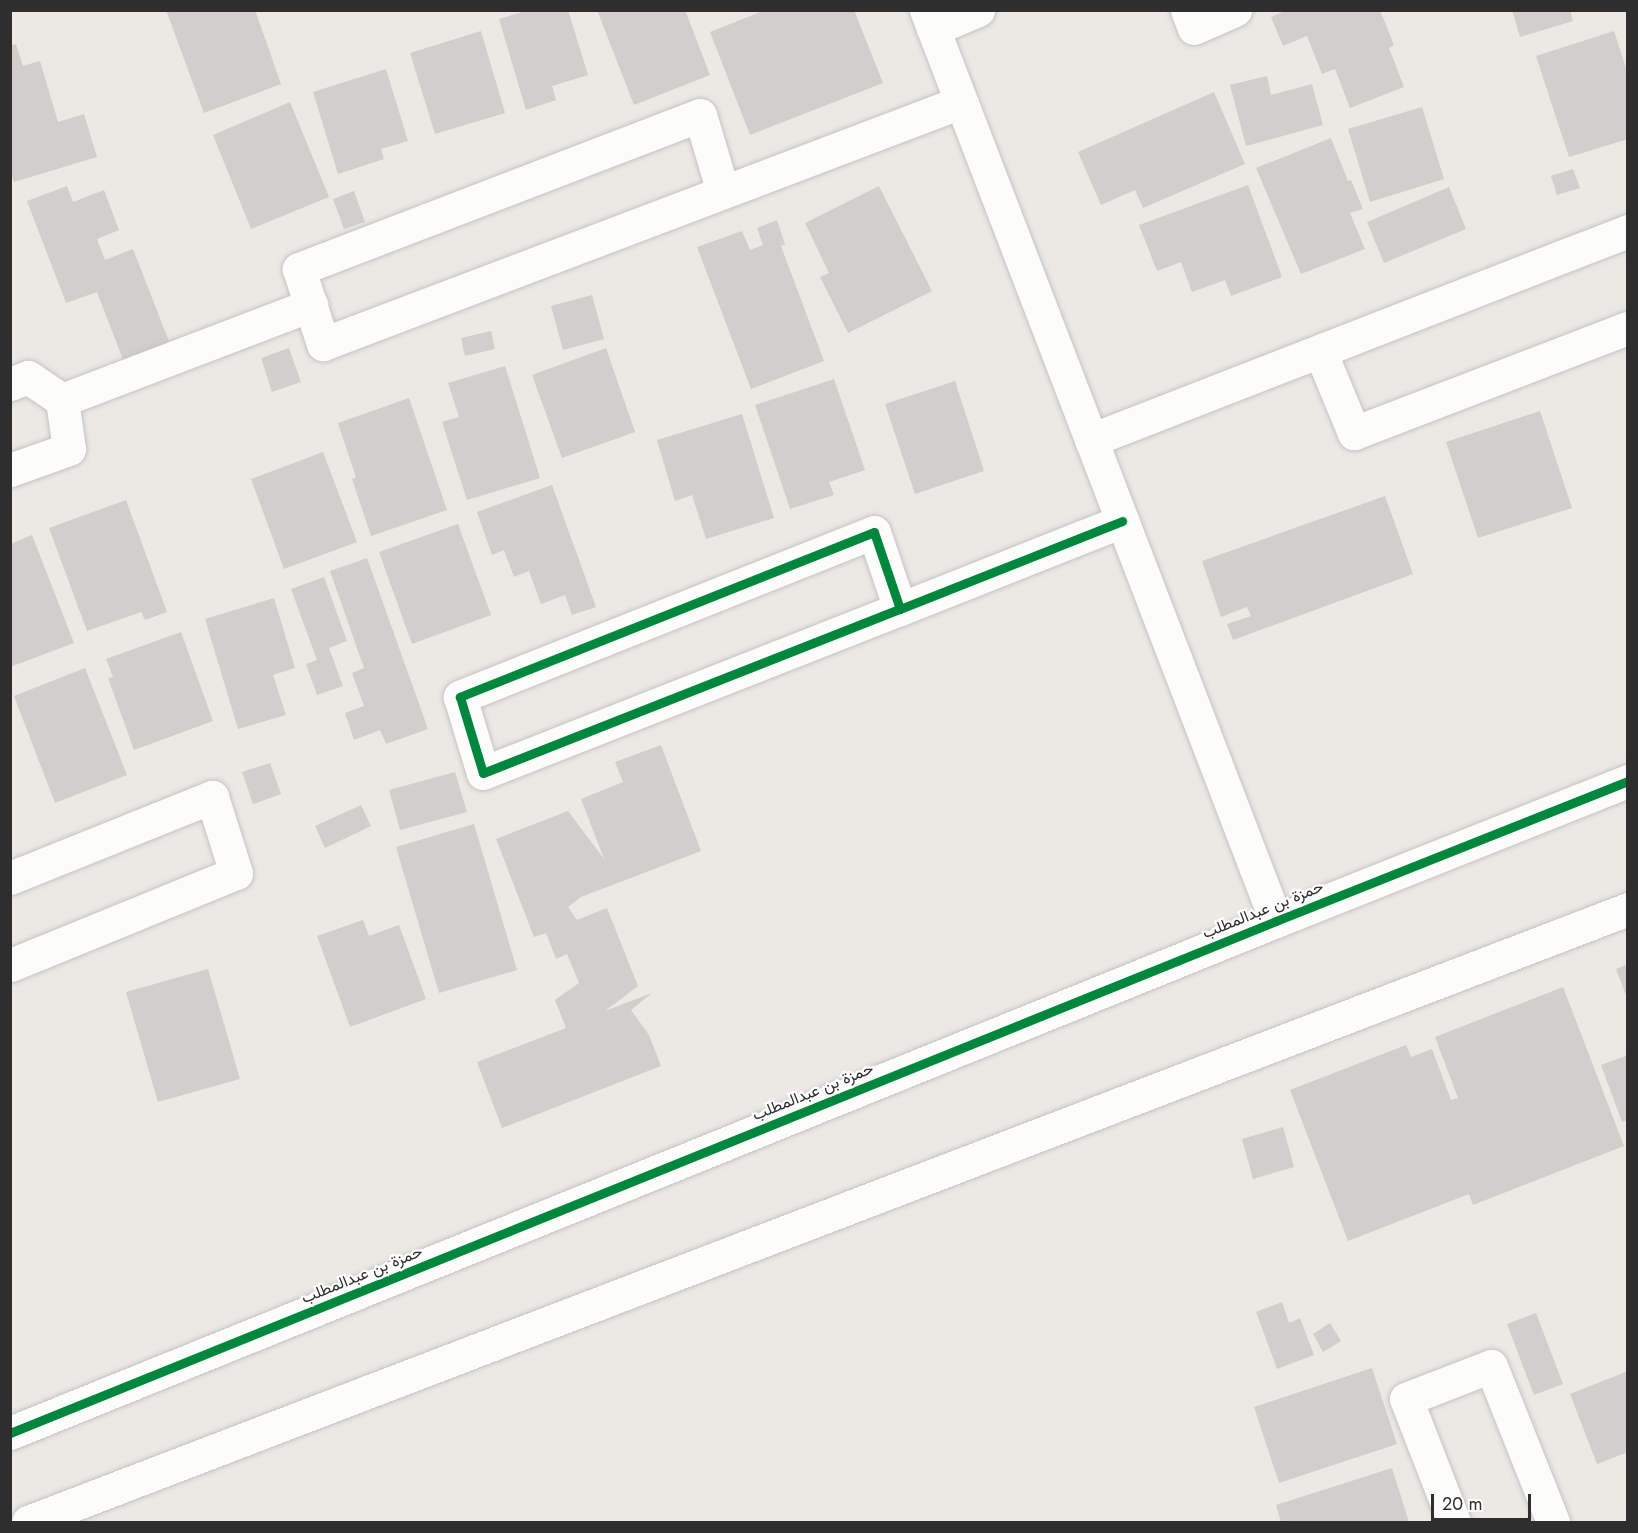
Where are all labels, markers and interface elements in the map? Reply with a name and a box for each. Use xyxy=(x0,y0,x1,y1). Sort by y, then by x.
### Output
street label: حمزة بن عبدالمطلب xyxy=(1200,877,1326,943)
street label: حمزة بن عبدالمطلب xyxy=(750,1059,876,1125)
street label: حمزة بن عبدالمطلب xyxy=(299,1242,425,1308)
scale bar xyxy=(1434,1482,1534,1520)
text: 20 m xyxy=(1442,1491,1482,1517)

